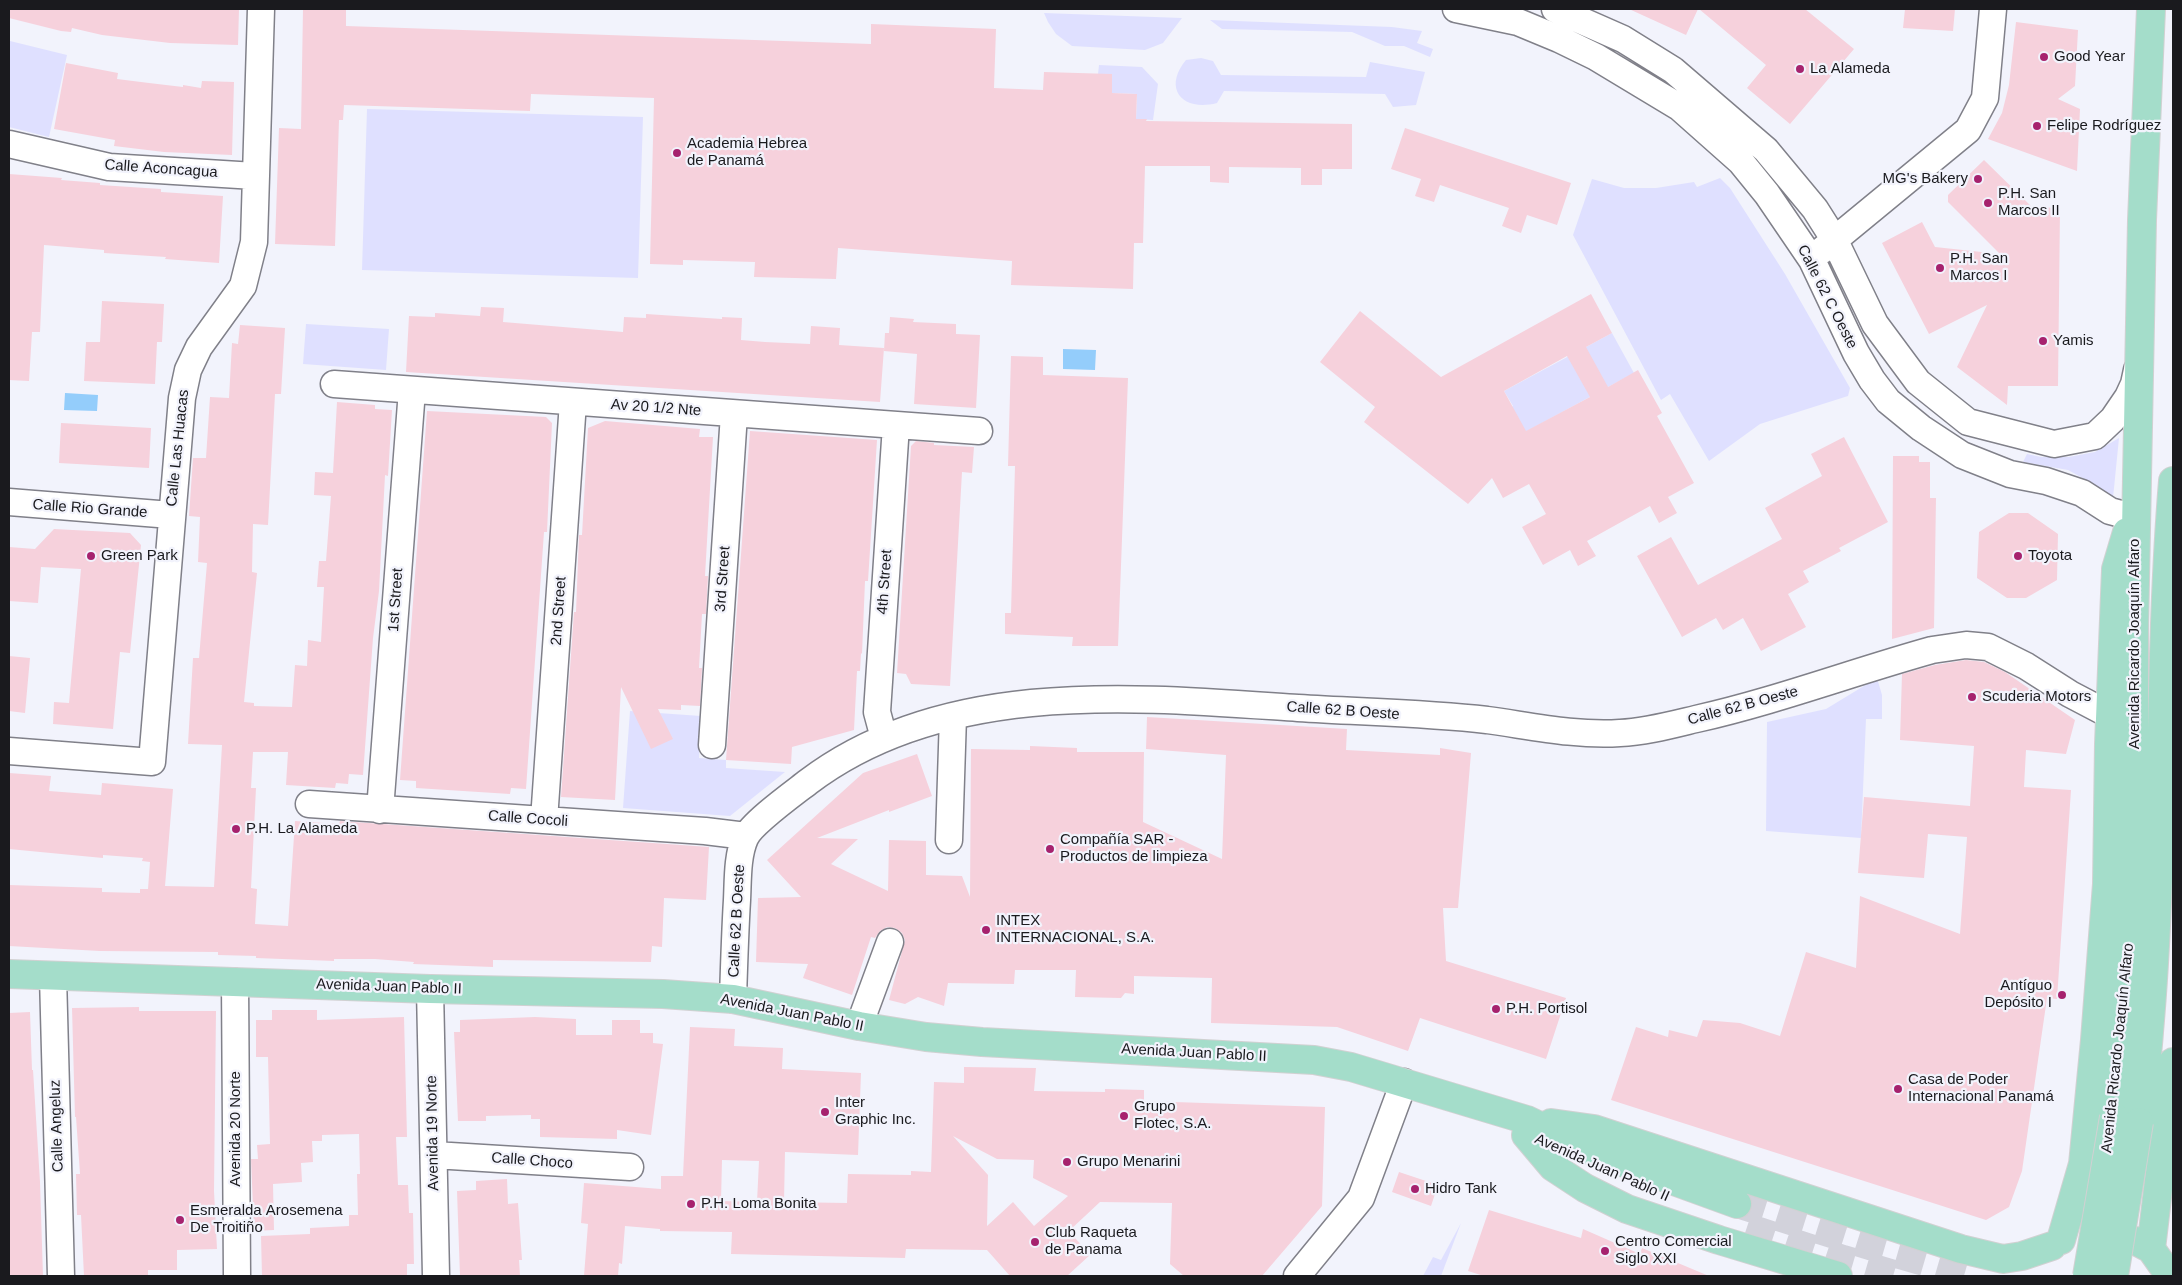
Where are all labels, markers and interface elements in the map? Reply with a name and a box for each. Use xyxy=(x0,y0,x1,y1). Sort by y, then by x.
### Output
place label: Good Year xyxy=(2054,48,2125,66)
marker: Good Year xyxy=(2038,51,2050,63)
place label: La Alameda xyxy=(1810,60,1890,78)
marker: La Alameda xyxy=(1794,63,1806,75)
place label: Felipe Rodríguez xyxy=(2047,117,2161,135)
marker: Felipe Rodríguez xyxy=(2031,120,2043,132)
place label: Academia Hebrea de Panamá xyxy=(687,135,807,170)
marker: Academia Hebrea de Panamá xyxy=(671,147,683,159)
street label: Calle Aconcagua xyxy=(104,156,218,182)
place label: MG's Bakery xyxy=(1883,170,1968,188)
marker: MG's Bakery xyxy=(1972,173,1984,185)
place label: P.H. San Marcos II xyxy=(1998,185,2060,220)
marker: P.H. San Marcos II xyxy=(1982,197,1994,209)
street label: Calle 62 C Oeste xyxy=(1793,242,1861,352)
place label: P.H. San Marcos I xyxy=(1950,250,2008,285)
marker: P.H. San Marcos I xyxy=(1934,262,1946,274)
place label: Yamis xyxy=(2053,332,2094,350)
marker: Yamis xyxy=(2037,335,2049,347)
street label: Calle Las Huacas xyxy=(163,389,193,507)
street label: Av 20 1/2 Nte xyxy=(610,396,702,420)
street label: Calle Rio Grande xyxy=(32,496,148,522)
street label: Avenida Ricardo Joaquín Alfaro xyxy=(2126,539,2144,749)
street label: 3rd Street xyxy=(712,546,734,612)
place label: Green Park xyxy=(101,547,178,565)
place label: Toyota xyxy=(2028,547,2072,565)
street label: 4th Street xyxy=(874,549,896,615)
marker: Green Park xyxy=(85,550,97,562)
marker: Toyota xyxy=(2012,550,2024,562)
street label: 1st Street xyxy=(385,567,407,633)
street label: 2nd Street xyxy=(548,576,570,646)
street label: Calle 62 B Oeste xyxy=(1686,683,1800,729)
place label: Scuderia Motors xyxy=(1982,688,2091,706)
marker: Scuderia Motors xyxy=(1966,691,1978,703)
street label: Calle 62 B Oeste xyxy=(1286,698,1400,724)
street label: Calle Cocoli xyxy=(487,807,569,831)
place label: P.H. La Alameda xyxy=(246,820,357,838)
marker: P.H. La Alameda xyxy=(230,823,242,835)
place label: Compañía SAR - Productos de limpieza xyxy=(1060,831,1208,866)
marker: Compañía SAR - Productos de limpieza xyxy=(1044,843,1056,855)
street label: Calle 62 B Oeste xyxy=(725,864,749,978)
place label: INTEX INTERNACIONAL, S.A. xyxy=(996,912,1154,947)
marker: INTEX INTERNACIONAL, S.A. xyxy=(980,924,992,936)
street label: Avenida Ricardo Joaquín Alfaro xyxy=(2098,942,2138,1154)
street label: Avenida Juan Pablo II xyxy=(316,975,462,999)
place label: Antíguo Depósito I xyxy=(1984,977,2052,1012)
marker: Antíguo Depósito I xyxy=(2056,989,2068,1001)
street label: Avenida Juan Pablo II xyxy=(719,990,865,1036)
place label: P.H. Portisol xyxy=(1506,1000,1587,1018)
marker: P.H. Portisol xyxy=(1490,1003,1502,1015)
street label: Avenida Juan Pablo II xyxy=(1121,1040,1267,1066)
street label: Avenida 20 Norte xyxy=(227,1071,245,1187)
place label: Casa de Poder Internacional Panamá xyxy=(1908,1071,2054,1106)
street label: Avenida 19 Norte xyxy=(423,1075,443,1191)
street label: Calle Angeluz xyxy=(46,1079,68,1173)
marker: Casa de Poder Internacional Panamá xyxy=(1892,1083,1904,1095)
place label: Inter Graphic Inc. xyxy=(835,1094,916,1129)
place label: Grupo Flotec, S.A. xyxy=(1134,1098,1212,1133)
marker: Inter Graphic Inc. xyxy=(819,1106,831,1118)
marker: Grupo Flotec, S.A. xyxy=(1118,1110,1130,1122)
street label: Avenida Juan Pablo II xyxy=(1532,1130,1672,1206)
street label: Calle Choco xyxy=(491,1149,573,1173)
place label: Grupo Menarini xyxy=(1077,1153,1180,1171)
marker: Grupo Menarini xyxy=(1061,1156,1073,1168)
place label: Hidro Tank xyxy=(1425,1180,1497,1198)
marker: Hidro Tank xyxy=(1409,1183,1421,1195)
place label: P.H. Loma Bonita xyxy=(701,1195,817,1213)
marker: P.H. Loma Bonita xyxy=(685,1198,697,1210)
place label: Esmeralda Arosemena De Troitiño xyxy=(190,1202,343,1237)
marker: Esmeralda Arosemena De Troitiño xyxy=(174,1214,186,1226)
place label: Club Raqueta de Panama xyxy=(1045,1224,1137,1259)
place label: Centro Comercial Siglo XXI xyxy=(1615,1233,1732,1268)
marker: Club Raqueta de Panama xyxy=(1029,1236,1041,1248)
marker: Centro Comercial Siglo XXI xyxy=(1599,1245,1611,1257)

